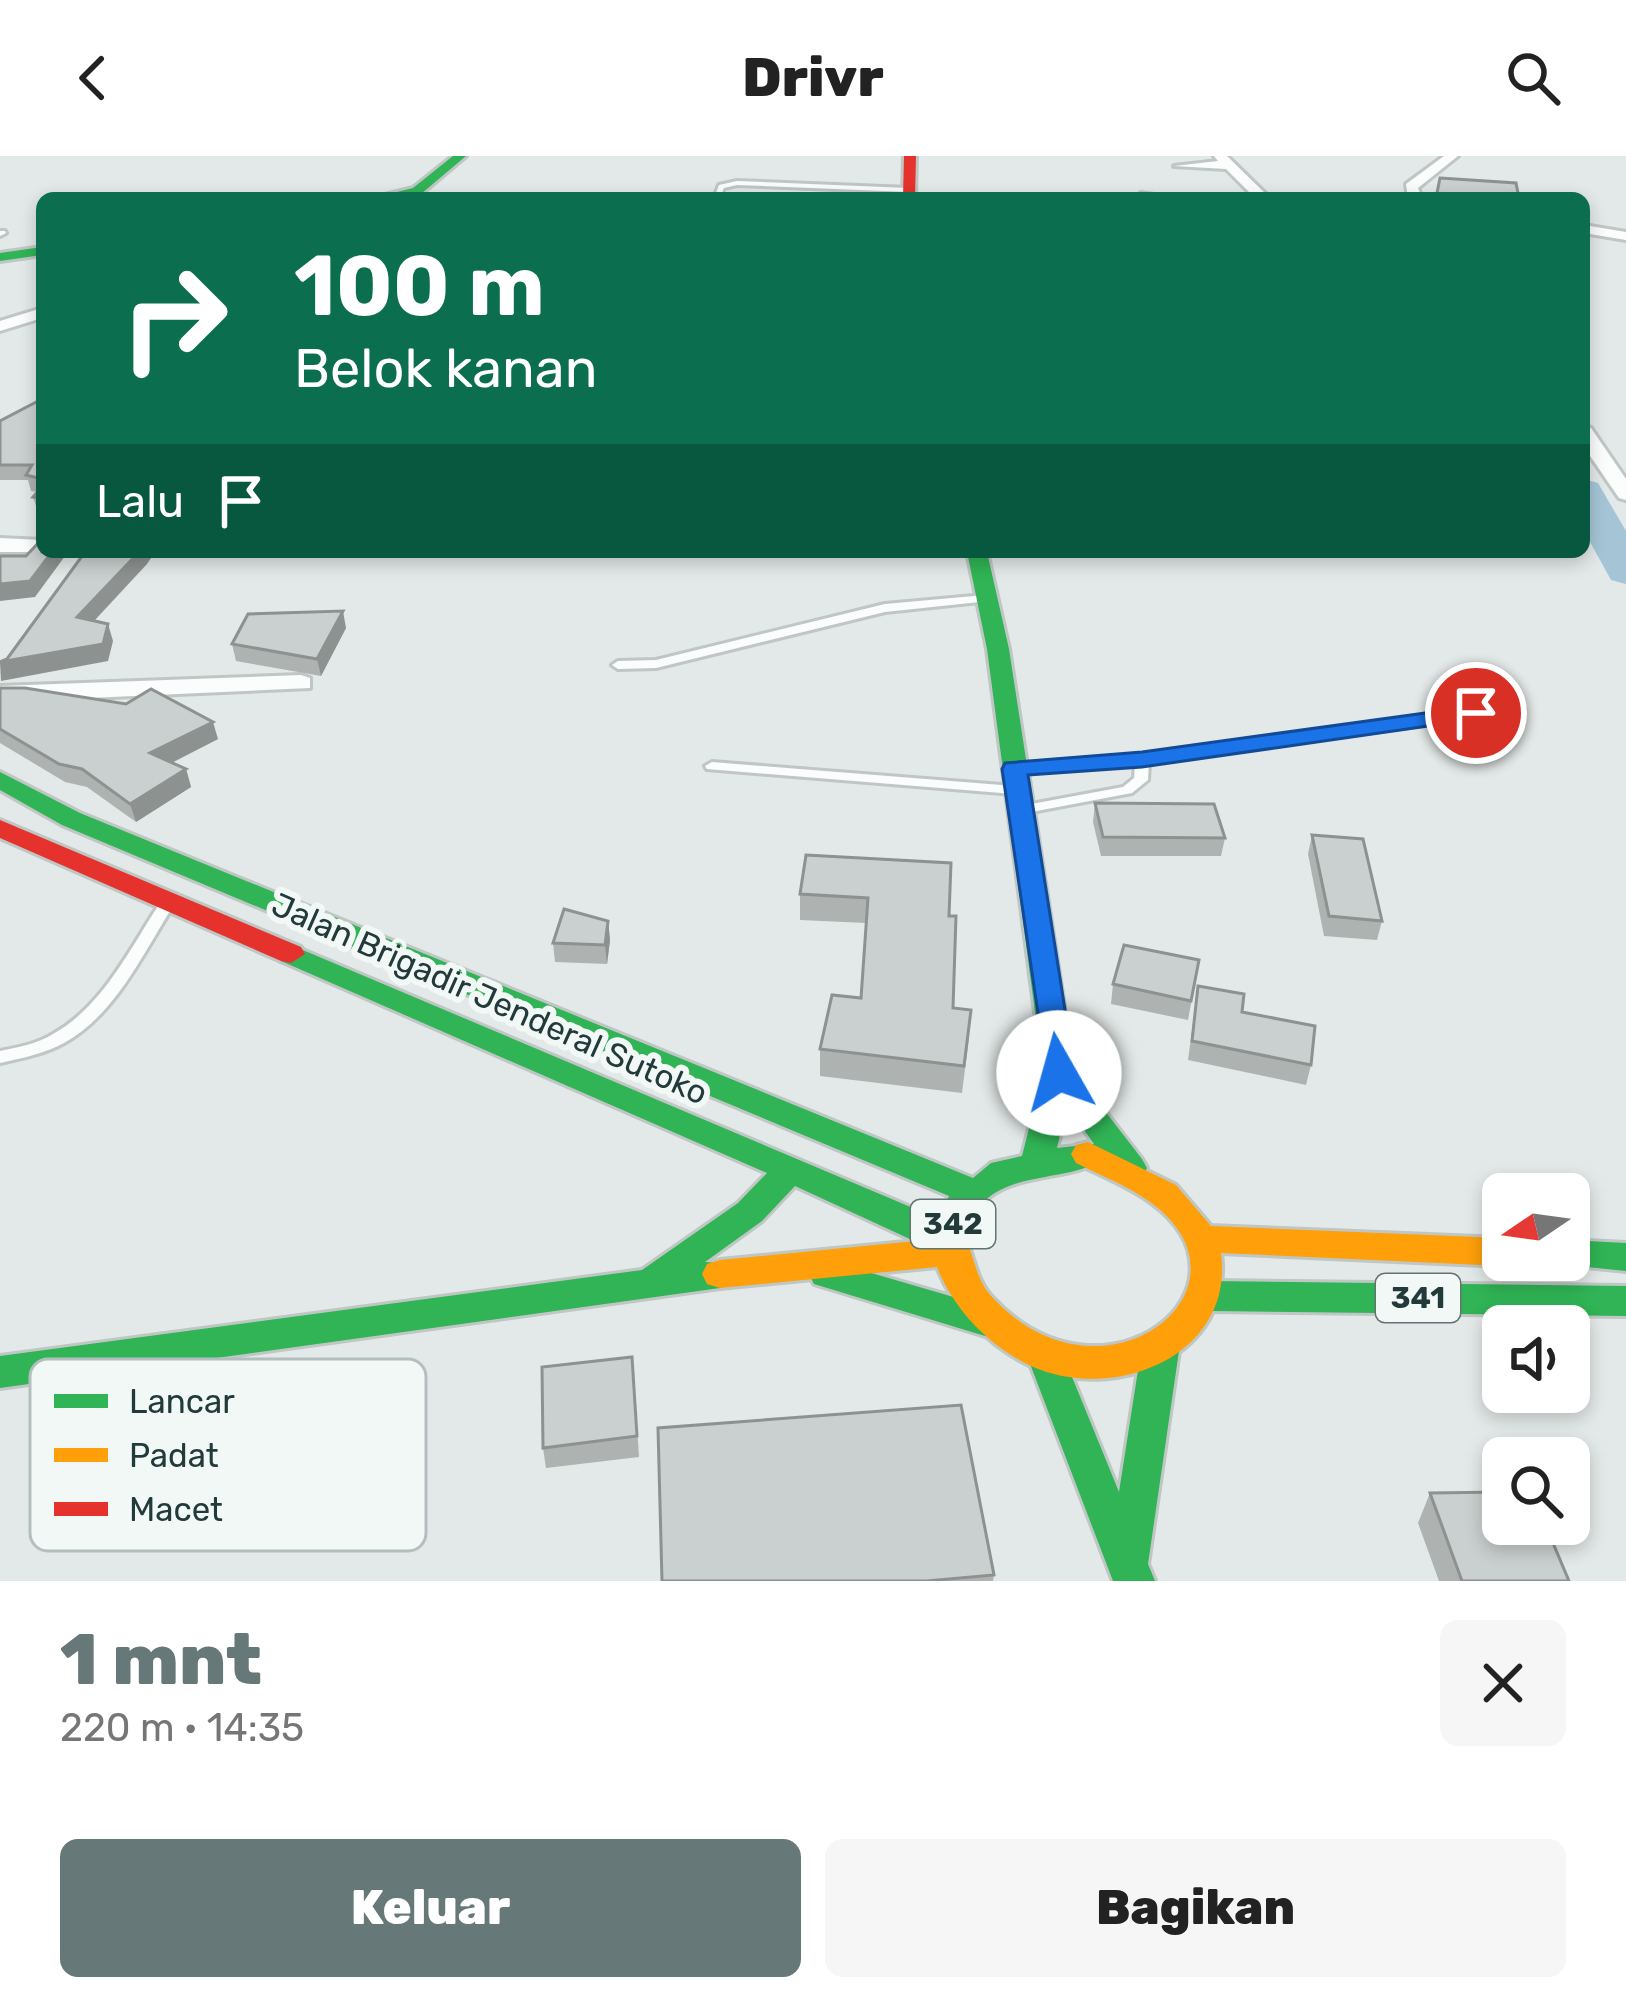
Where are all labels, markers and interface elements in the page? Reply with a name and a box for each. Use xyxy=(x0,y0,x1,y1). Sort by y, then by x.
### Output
icon: back xyxy=(60,45,126,111)
icon: search xyxy=(1500,45,1566,111)
text: Drivr xyxy=(742,46,884,110)
text: 100 m xyxy=(294,236,545,336)
icon: right xyxy=(96,240,252,396)
text: Belok kanan xyxy=(294,337,597,401)
icon: arrive xyxy=(208,468,274,534)
text: Lalu xyxy=(96,475,184,528)
pin xyxy=(1425,662,1527,764)
icon: arrive xyxy=(1443,680,1509,746)
street label: Jalan Brigadir Jenderal Sutoko xyxy=(266,884,714,1112)
position arrow xyxy=(996,1010,1122,1136)
north arrow xyxy=(1482,1173,1590,1281)
map controls xyxy=(1482,1173,1590,1545)
road number: 342 xyxy=(911,1200,995,1248)
road number: 341 xyxy=(1376,1274,1460,1322)
button: sound xyxy=(1482,1305,1590,1413)
legend xyxy=(30,1359,426,1551)
text: Lancar xyxy=(129,1382,235,1421)
text: Padat xyxy=(129,1436,219,1475)
button: search xyxy=(1482,1437,1590,1545)
text: Macet xyxy=(129,1490,223,1529)
text: 1 mnt xyxy=(60,1617,262,1702)
button: close xyxy=(1440,1620,1566,1746)
text: 220 m · 14:35 xyxy=(60,1705,304,1751)
button: Keluar xyxy=(60,1839,801,1977)
button: Bagikan xyxy=(825,1839,1566,1977)

